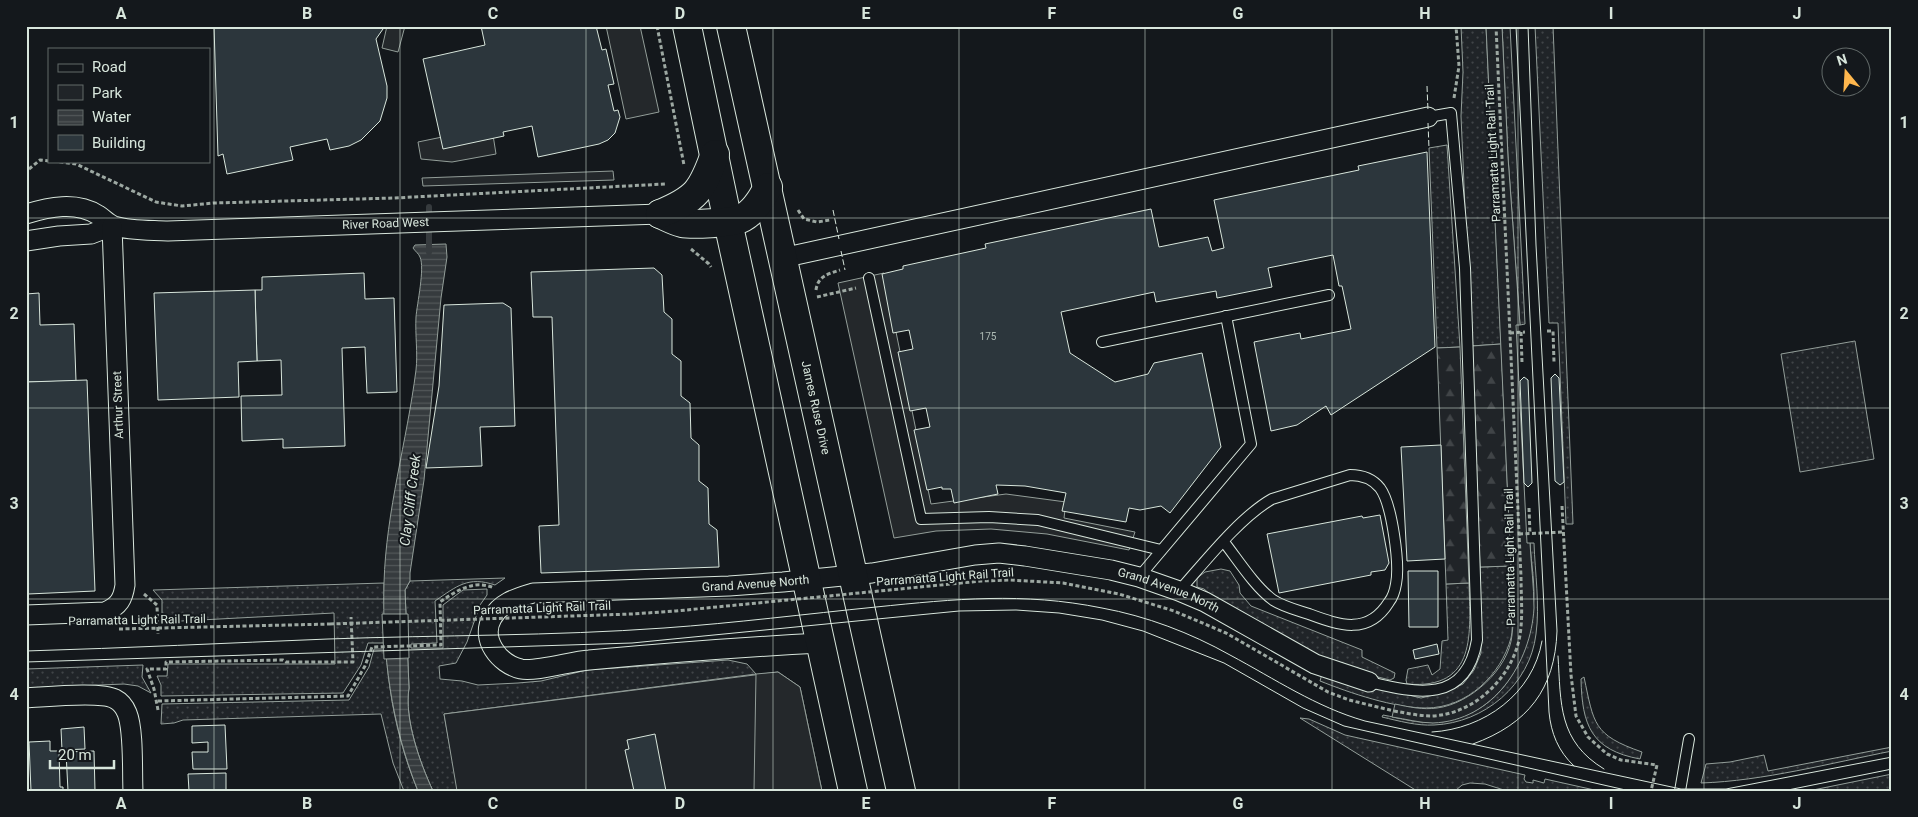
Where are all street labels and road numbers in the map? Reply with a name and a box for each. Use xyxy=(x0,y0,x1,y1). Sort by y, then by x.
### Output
street label: Parramatta Light Rail Trail xyxy=(1482,84,1504,222)
street label: River Road West xyxy=(342,215,429,232)
street label: James Ruse Drive xyxy=(799,359,833,456)
street label: Arthur Street xyxy=(110,371,126,439)
street label: Parramatta Light Rail Trail xyxy=(1502,488,1518,626)
street label: Parramatta Light Rail Trail xyxy=(876,565,1014,589)
street label: Grand Avenue North xyxy=(1116,565,1222,616)
street label: Grand Avenue North xyxy=(702,572,810,594)
street label: Parramatta Light Rail Trail xyxy=(473,599,611,617)
street label: Parramatta Light Rail Trail xyxy=(68,612,206,628)

